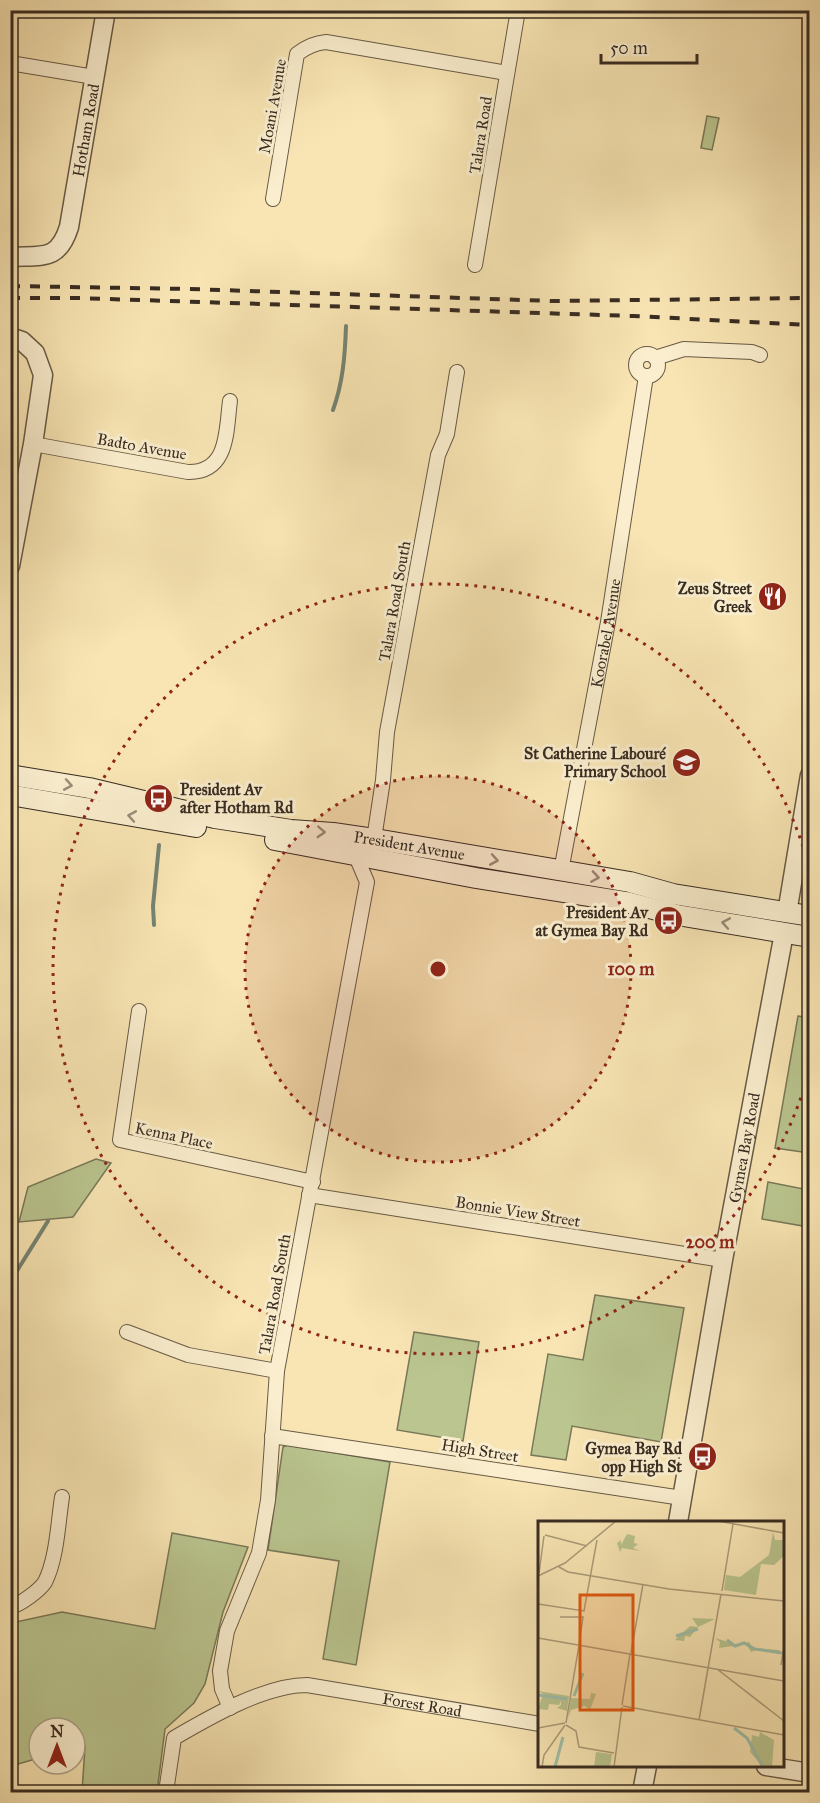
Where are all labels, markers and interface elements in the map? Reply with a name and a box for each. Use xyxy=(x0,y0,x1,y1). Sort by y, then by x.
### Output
scale bar xyxy=(601,27,697,65)
text: 50 m xyxy=(610,37,648,59)
street label: Moani Avenue xyxy=(255,57,290,155)
street label: Hotham Road xyxy=(69,82,103,178)
street label: Talara Road xyxy=(465,95,496,175)
street label: Badto Avenue xyxy=(96,429,189,464)
street label: Talara Road South xyxy=(375,539,414,663)
street label: Koorabel Avenue xyxy=(587,577,625,689)
place label: Zeus Street Greek xyxy=(678,579,753,616)
restaurant icon: Zeus Street Greek xyxy=(757,581,789,613)
place label: St Catherine Labouré Primary School xyxy=(524,744,667,782)
school or university icon: St Catherine Labouré Primary School xyxy=(671,746,703,778)
one-way arrow xyxy=(63,778,73,790)
place label: President Av after Hotham Rd xyxy=(180,780,294,817)
bus stop icon: President Av after Hotham Rd xyxy=(143,782,175,814)
one-way arrow xyxy=(127,810,137,823)
one-way arrow xyxy=(317,825,326,838)
street label: President Avenue xyxy=(353,827,467,864)
one-way arrow xyxy=(488,853,498,866)
one-way arrow xyxy=(590,870,600,883)
place label: President Av at Gymea Bay Rd xyxy=(535,903,649,941)
bus stop icon: President Av at Gymea Bay Rd xyxy=(653,905,685,937)
one-way arrow xyxy=(721,917,731,930)
text: 100 m xyxy=(608,958,655,980)
centre of rings xyxy=(428,959,448,979)
street label: Gymea Bay Road xyxy=(725,1091,764,1205)
street label: Kenna Place xyxy=(133,1118,215,1153)
street label: Bonnie View Street xyxy=(454,1192,582,1231)
text: 200 m xyxy=(686,1231,735,1253)
street label: Talara Road South xyxy=(255,1232,294,1356)
street label: High Street xyxy=(440,1435,520,1467)
place label: Gymea Bay Rd opp High St xyxy=(585,1439,683,1477)
bus stop icon: Gymea Bay Rd opp High St xyxy=(687,1441,719,1473)
inset map xyxy=(538,1521,784,1767)
street label: Forest Road xyxy=(381,1689,463,1721)
north arrow xyxy=(27,1716,87,1776)
text: N xyxy=(50,1722,64,1741)

